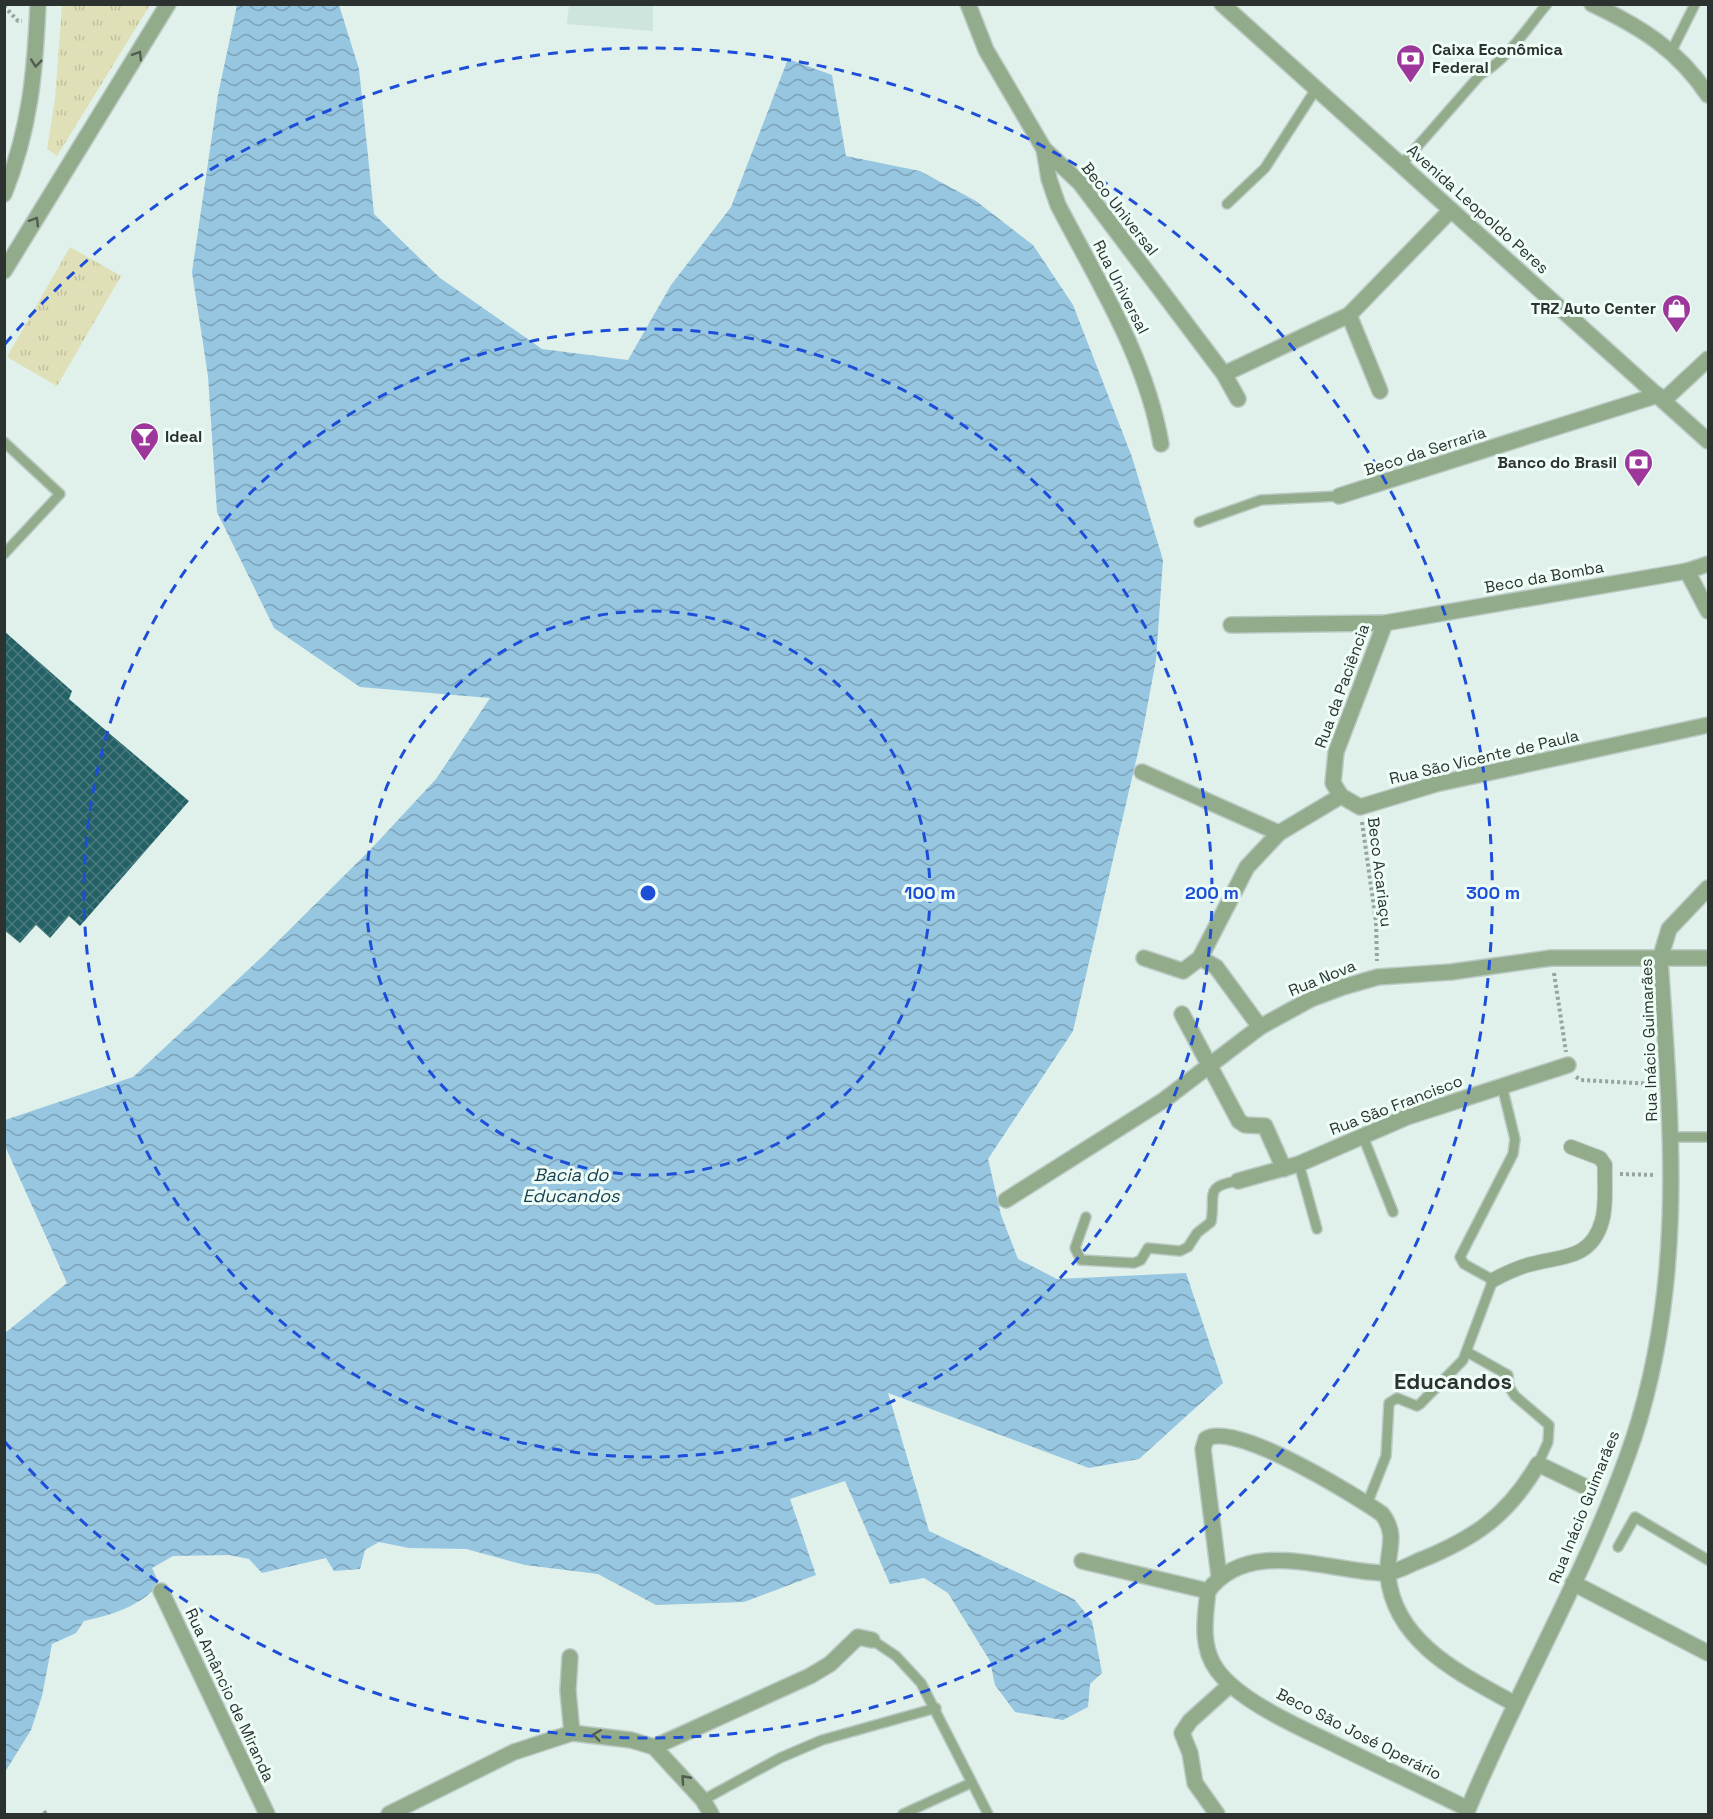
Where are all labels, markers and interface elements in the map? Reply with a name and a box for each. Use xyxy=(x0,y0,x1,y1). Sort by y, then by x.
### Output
place label: Caixa Econômica Federal xyxy=(1432,39,1563,78)
bank icon: Caixa Econômica Federal xyxy=(1395,42,1427,84)
one-way arrow xyxy=(130,51,142,61)
one-way arrow xyxy=(30,58,43,67)
street label: Avenida Leopoldo Peres xyxy=(1403,140,1553,278)
street label: Beco Universal xyxy=(1077,158,1163,260)
one-way arrow xyxy=(27,217,39,227)
street label: Rua Universal xyxy=(1088,236,1154,338)
shop icon: TRZ Auto Center xyxy=(1661,292,1693,334)
place label: TRZ Auto Center xyxy=(1531,298,1656,319)
bar icon: Ideal xyxy=(128,420,160,462)
street label: Beco da Serraria xyxy=(1362,421,1488,481)
place label: Ideal xyxy=(165,426,202,447)
bank icon: Banco do Brasil xyxy=(1622,446,1654,488)
place label: Banco do Brasil xyxy=(1497,452,1617,473)
street label: Beco da Bomba xyxy=(1483,556,1605,598)
street label: Rua da Paciência xyxy=(1310,621,1374,751)
street label: Rua São Vicente de Paula xyxy=(1387,725,1581,789)
street label: Beco Acariaçu xyxy=(1363,816,1397,928)
text: 100 m xyxy=(904,881,956,904)
text: 200 m xyxy=(1185,881,1239,904)
text: 300 m xyxy=(1466,881,1520,904)
centre of rings xyxy=(638,883,658,903)
street label: Rua Nova xyxy=(1285,955,1359,1001)
street label: Rua Inácio Guimarães xyxy=(1636,958,1662,1122)
street label: Rua São Francisco xyxy=(1327,1070,1465,1140)
water label: Bacia do Educandos xyxy=(522,1163,620,1207)
district label: Educandos xyxy=(1394,1367,1512,1395)
street label: Rua Inácio Guimarães xyxy=(1544,1427,1624,1587)
street label: Rua Amâncio de Miranda xyxy=(180,1605,280,1785)
street label: Beco São José Operário xyxy=(1273,1683,1445,1785)
one-way arrow xyxy=(592,1729,602,1741)
one-way arrow xyxy=(681,1775,692,1786)

